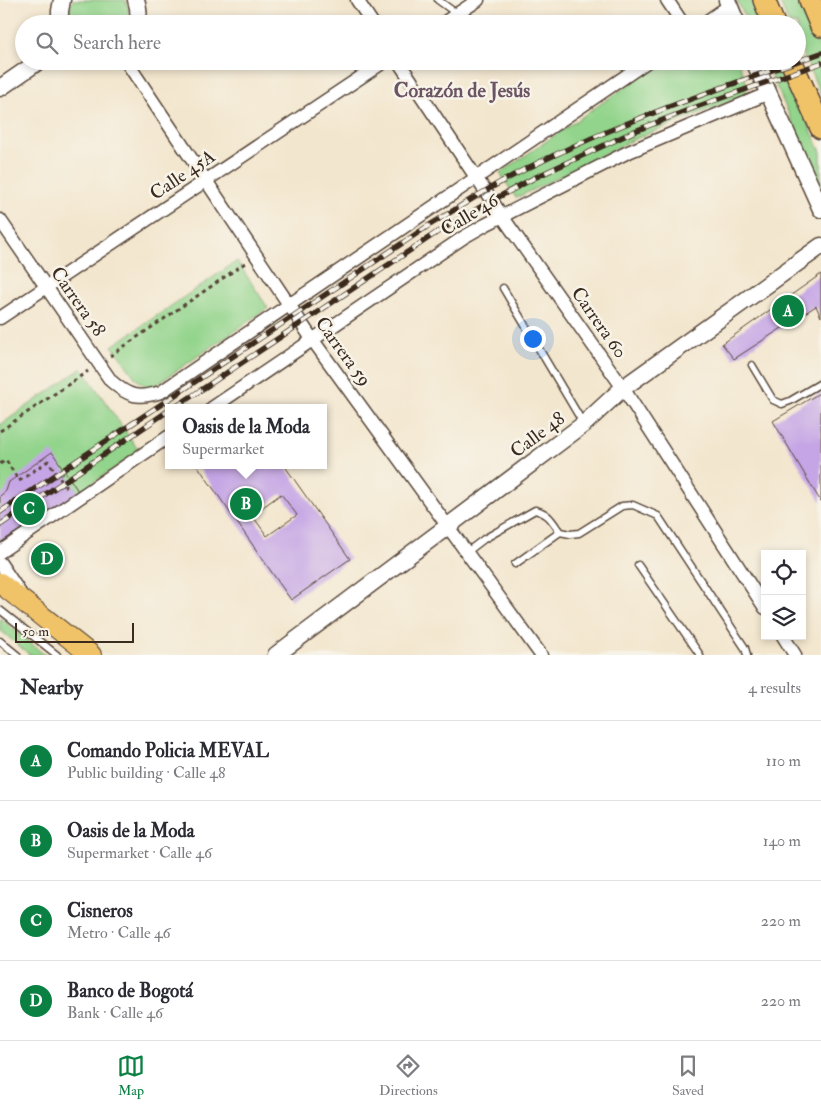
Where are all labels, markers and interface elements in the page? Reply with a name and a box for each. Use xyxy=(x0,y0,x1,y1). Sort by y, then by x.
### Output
search box xyxy=(15,15,806,70)
icon: search xyxy=(33,29,61,57)
text: Search here xyxy=(73,31,161,55)
district label: Corazón de Jesús xyxy=(394,78,530,103)
street label: Calle 45A xyxy=(145,144,220,205)
street label: Calle 46 xyxy=(436,188,504,241)
street label: Carrera 58 xyxy=(45,262,111,341)
street label: Carrera 60 xyxy=(566,282,633,363)
pin: A xyxy=(772,292,804,330)
street label: Carrera 59 xyxy=(310,312,377,391)
your location xyxy=(520,326,546,352)
popup xyxy=(165,404,327,469)
street label: Calle 48 xyxy=(505,406,570,463)
text: Oasis de la Moda xyxy=(182,415,310,439)
text: Supermarket xyxy=(182,439,264,459)
pin: B xyxy=(230,485,262,523)
pin: C xyxy=(13,490,45,528)
pin: D xyxy=(31,540,63,578)
map controls xyxy=(761,550,806,640)
button: locate xyxy=(761,550,806,595)
button: layers xyxy=(761,595,806,640)
scale bar xyxy=(15,620,134,643)
text: 50 m xyxy=(22,623,49,640)
text: Nearby xyxy=(20,674,83,701)
text: 4 results xyxy=(748,678,801,698)
text: Comando Policia MEVAL xyxy=(67,739,269,763)
text: A xyxy=(31,751,41,771)
text: 110 m xyxy=(766,751,801,771)
text: Public building · Calle 48 xyxy=(67,763,226,783)
text: Oasis de la Moda xyxy=(67,819,195,843)
text: B xyxy=(31,831,41,851)
text: 140 m xyxy=(763,831,801,851)
text: Supermarket · Calle 46 xyxy=(67,843,212,863)
text: Cisneros xyxy=(67,899,133,923)
text: C xyxy=(30,911,42,931)
text: 220 m xyxy=(761,911,801,931)
text: Metro · Calle 46 xyxy=(67,923,171,943)
text: Banco de Bogotá xyxy=(67,979,193,1003)
text: D xyxy=(29,991,43,1011)
text: 220 m xyxy=(761,991,801,1011)
text: Bank · Calle 46 xyxy=(67,1003,163,1023)
tab: Map xyxy=(117,1052,145,1099)
tab: Directions xyxy=(379,1052,438,1099)
tab: Saved xyxy=(672,1052,704,1099)

